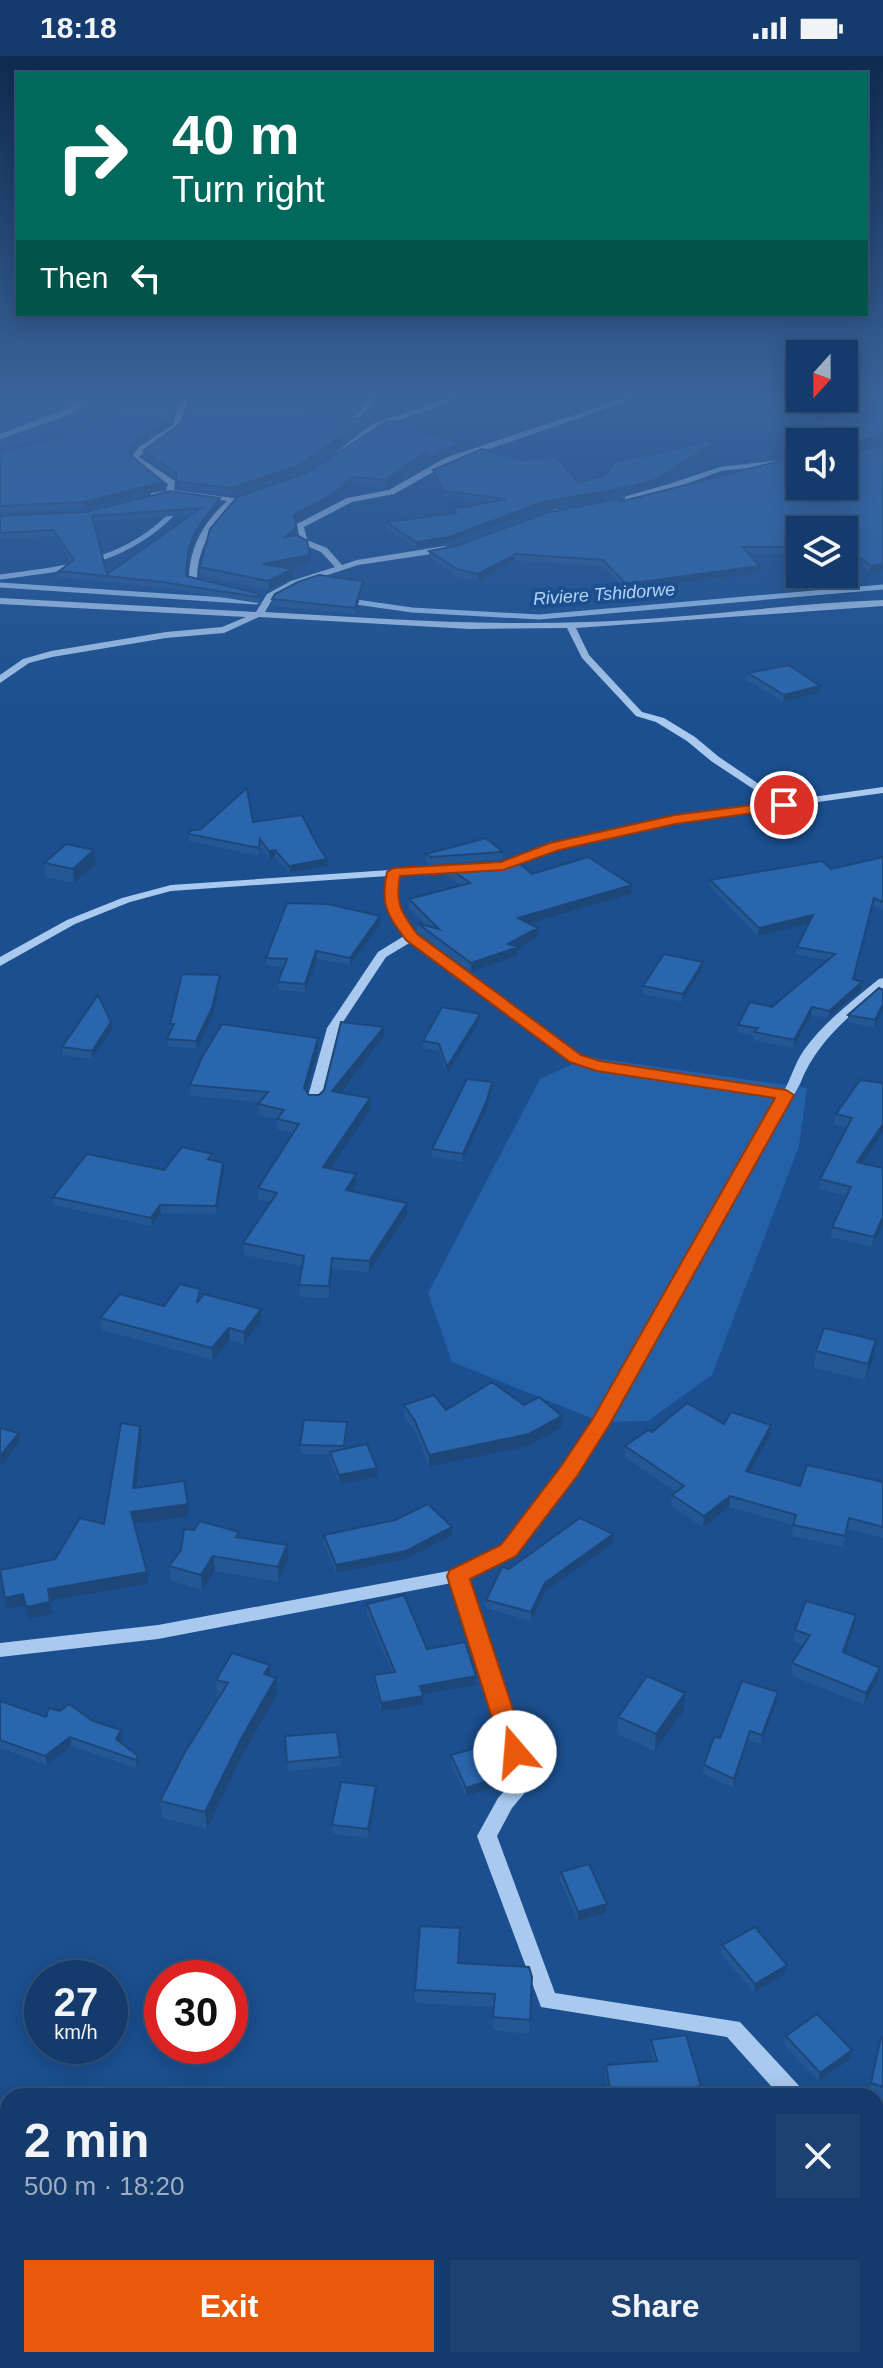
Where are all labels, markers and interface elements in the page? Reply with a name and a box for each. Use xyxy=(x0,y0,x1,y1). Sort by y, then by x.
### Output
text: 18:18 xyxy=(40,11,117,44)
text: 40 m xyxy=(172,103,300,166)
icon: right xyxy=(40,104,144,208)
text: Turn right xyxy=(172,169,325,210)
icon: left xyxy=(124,256,168,300)
text: Then xyxy=(40,261,108,294)
north arrow xyxy=(786,340,858,412)
map controls xyxy=(786,340,858,588)
button: sound xyxy=(786,428,858,500)
button: layers xyxy=(786,516,858,588)
water label: Riviere Tshidorwe xyxy=(532,579,676,609)
pin xyxy=(750,771,818,839)
icon: arrive xyxy=(762,783,806,827)
position arrow xyxy=(473,1710,557,1794)
speed limit sign: 30 xyxy=(144,1960,248,2064)
text: 27 xyxy=(54,1980,98,2024)
text: km/h xyxy=(54,2021,98,2043)
text: 2 min xyxy=(24,2114,149,2167)
button: close xyxy=(776,2114,860,2198)
text: 500 m · 18:20 xyxy=(24,2171,184,2201)
button: Exit xyxy=(24,2260,434,2352)
button: Share xyxy=(450,2260,860,2352)

